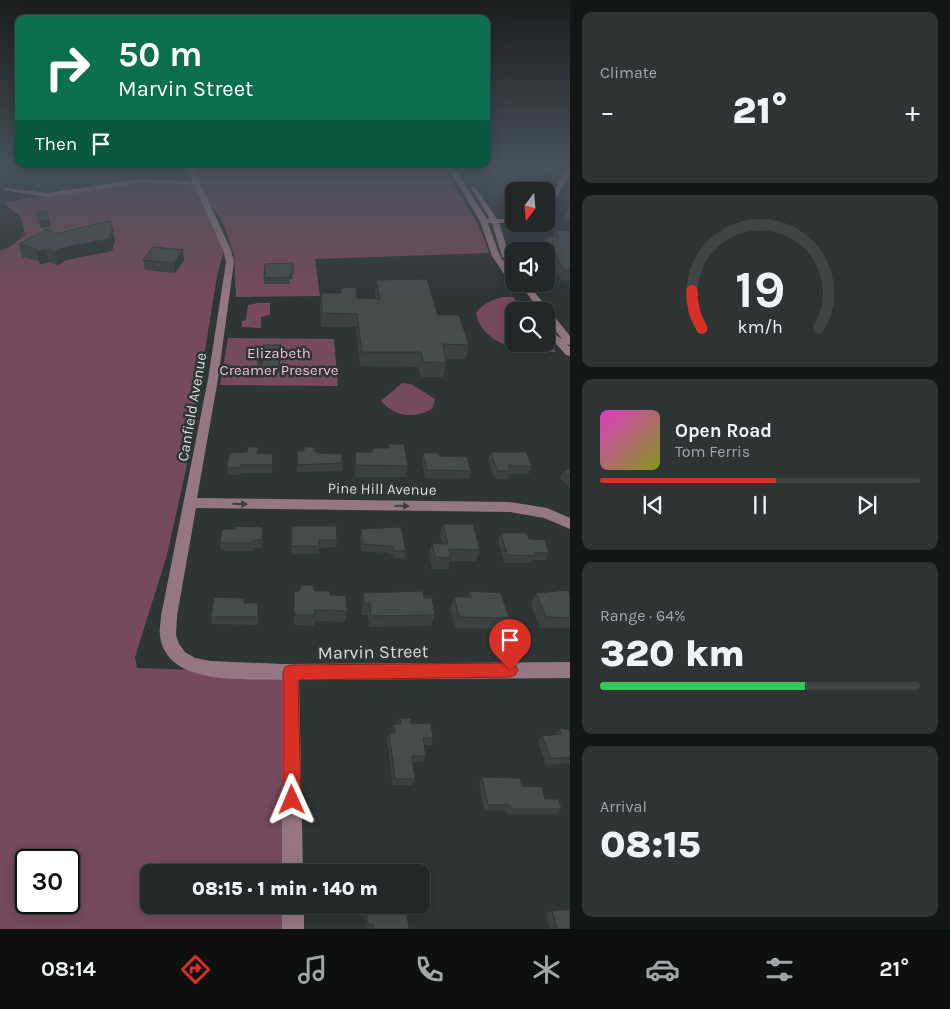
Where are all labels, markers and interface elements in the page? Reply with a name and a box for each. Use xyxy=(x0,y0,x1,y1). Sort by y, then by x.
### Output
text: 50 m xyxy=(118,34,203,75)
icon: right xyxy=(35,35,100,100)
text: Climate xyxy=(600,63,657,82)
text: Marvin Street xyxy=(118,76,253,102)
text: 21° xyxy=(732,88,788,133)
text: − xyxy=(600,95,615,128)
text: + xyxy=(905,95,920,128)
icon: arrive xyxy=(87,130,115,158)
text: Then xyxy=(35,133,77,155)
north arrow xyxy=(505,182,555,232)
map controls xyxy=(505,182,555,352)
button: sound xyxy=(505,242,555,292)
text: 19 xyxy=(735,259,785,320)
button: search xyxy=(505,302,555,352)
text: km/h xyxy=(737,317,783,338)
park label: Elizabeth Creamer Preserve xyxy=(220,344,338,379)
street label: Canfield Avenue xyxy=(174,351,210,463)
text: Open Road xyxy=(675,420,772,442)
text: Tom Ferris xyxy=(675,442,750,461)
street label: Pine Hill Avenue xyxy=(327,479,437,499)
icon: previous xyxy=(639,491,667,519)
icon: pause xyxy=(746,491,774,519)
icon: next xyxy=(853,491,881,519)
one-way arrow xyxy=(232,500,248,508)
one-way arrow xyxy=(394,502,410,510)
text: Range · 64% xyxy=(600,606,686,625)
pin xyxy=(489,619,531,670)
icon: arrive xyxy=(496,626,524,654)
text: 320 km xyxy=(600,631,745,676)
street label: Marvin Street xyxy=(318,640,429,664)
position arrow xyxy=(265,773,317,825)
text: Arrival xyxy=(600,797,647,816)
text: 08:15 xyxy=(600,822,701,867)
speed limit sign: 30 xyxy=(15,849,80,914)
text: 08:15 · 1 min · 140 m xyxy=(192,878,378,900)
icon: directions xyxy=(178,952,213,987)
icon: music xyxy=(295,952,330,987)
icon: phone xyxy=(412,952,447,987)
icon: climate xyxy=(529,952,564,987)
icon: car xyxy=(645,952,680,987)
icon: filters xyxy=(762,952,797,987)
text: 08:14 xyxy=(41,956,96,982)
text: 21° xyxy=(879,956,909,982)

